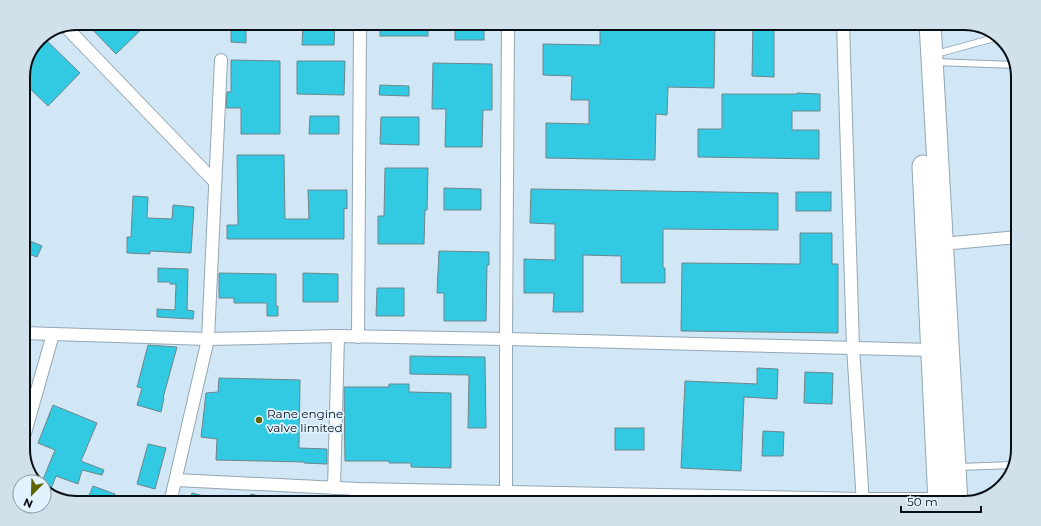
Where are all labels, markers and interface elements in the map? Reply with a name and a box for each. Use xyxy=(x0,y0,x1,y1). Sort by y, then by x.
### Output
place label: Rane engine valve limited xyxy=(267,406,343,435)
marker: Rane engine valve limited xyxy=(254,415,264,425)
north arrow xyxy=(12,474,52,514)
scale bar xyxy=(901,488,981,514)
text: 50 m xyxy=(907,494,938,509)
text: N xyxy=(21,495,35,511)

